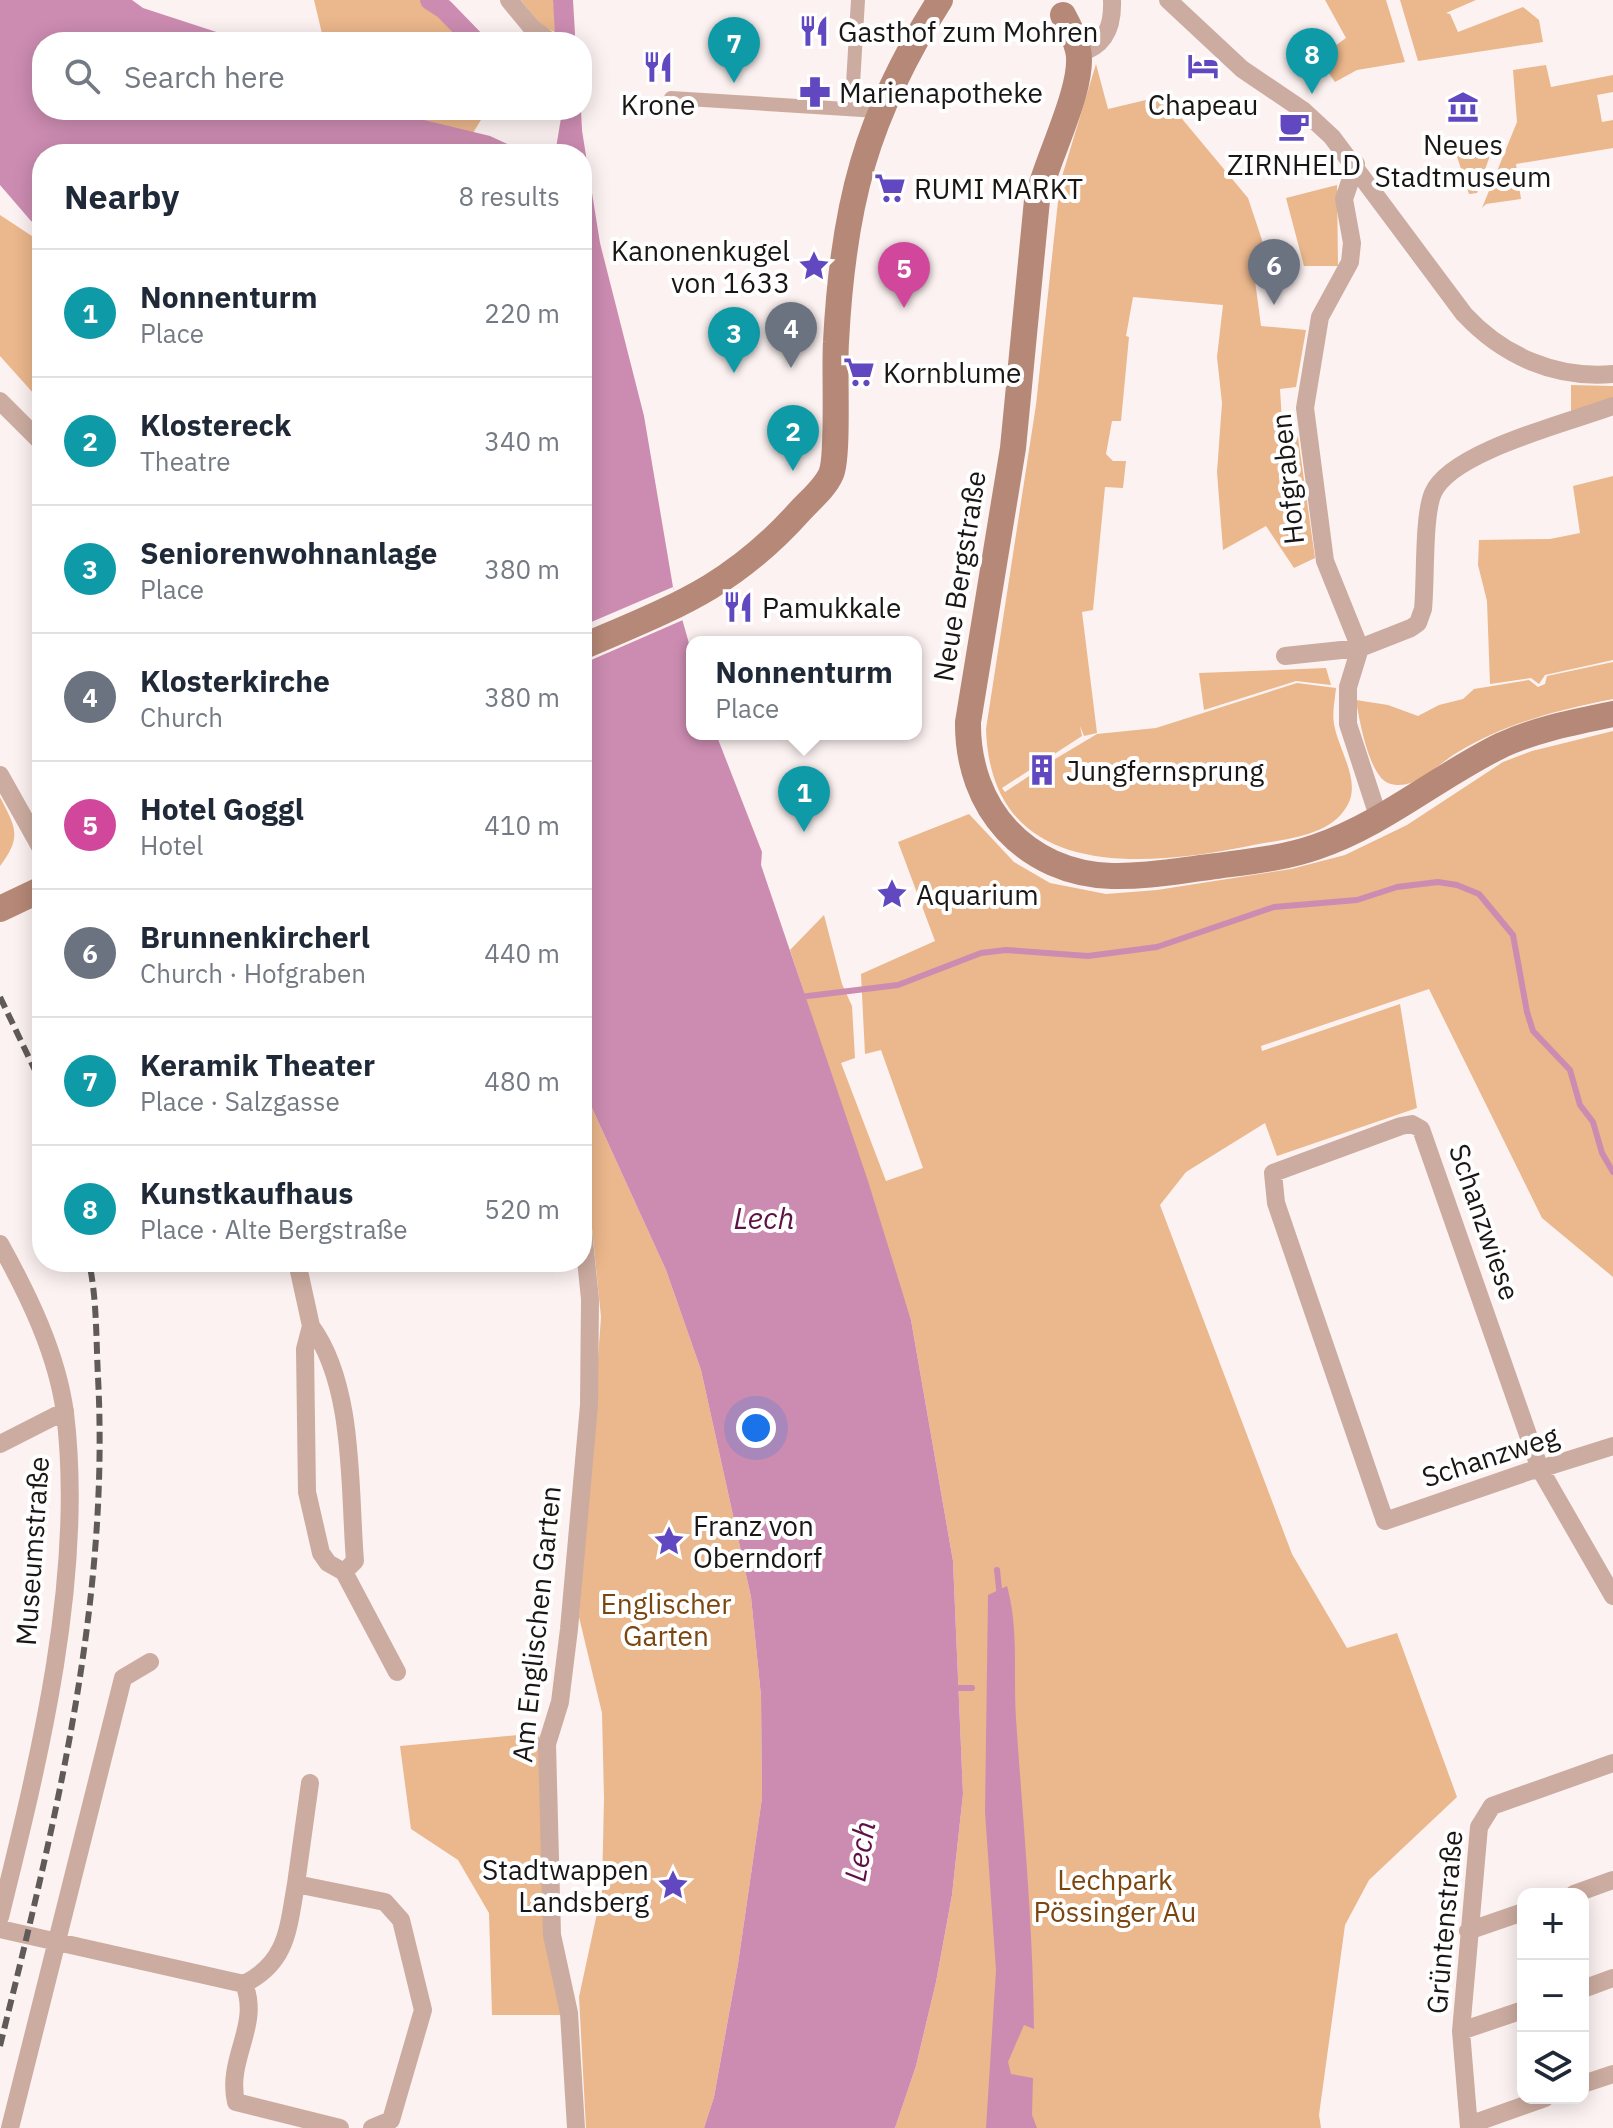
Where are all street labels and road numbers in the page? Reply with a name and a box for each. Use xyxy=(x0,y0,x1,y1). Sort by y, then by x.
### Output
street label: Hofgraben xyxy=(1262,412,1312,546)
street label: Neue Bergstraße xyxy=(924,468,994,684)
street label: Schanzwiese xyxy=(1441,1139,1529,1305)
street label: Schanzweg xyxy=(1417,1416,1563,1495)
street label: Museumstraße xyxy=(7,1455,57,1647)
street label: Am Englischen Garten xyxy=(503,1484,569,1764)
street label: Grüntenstraße xyxy=(1418,1829,1470,2015)

